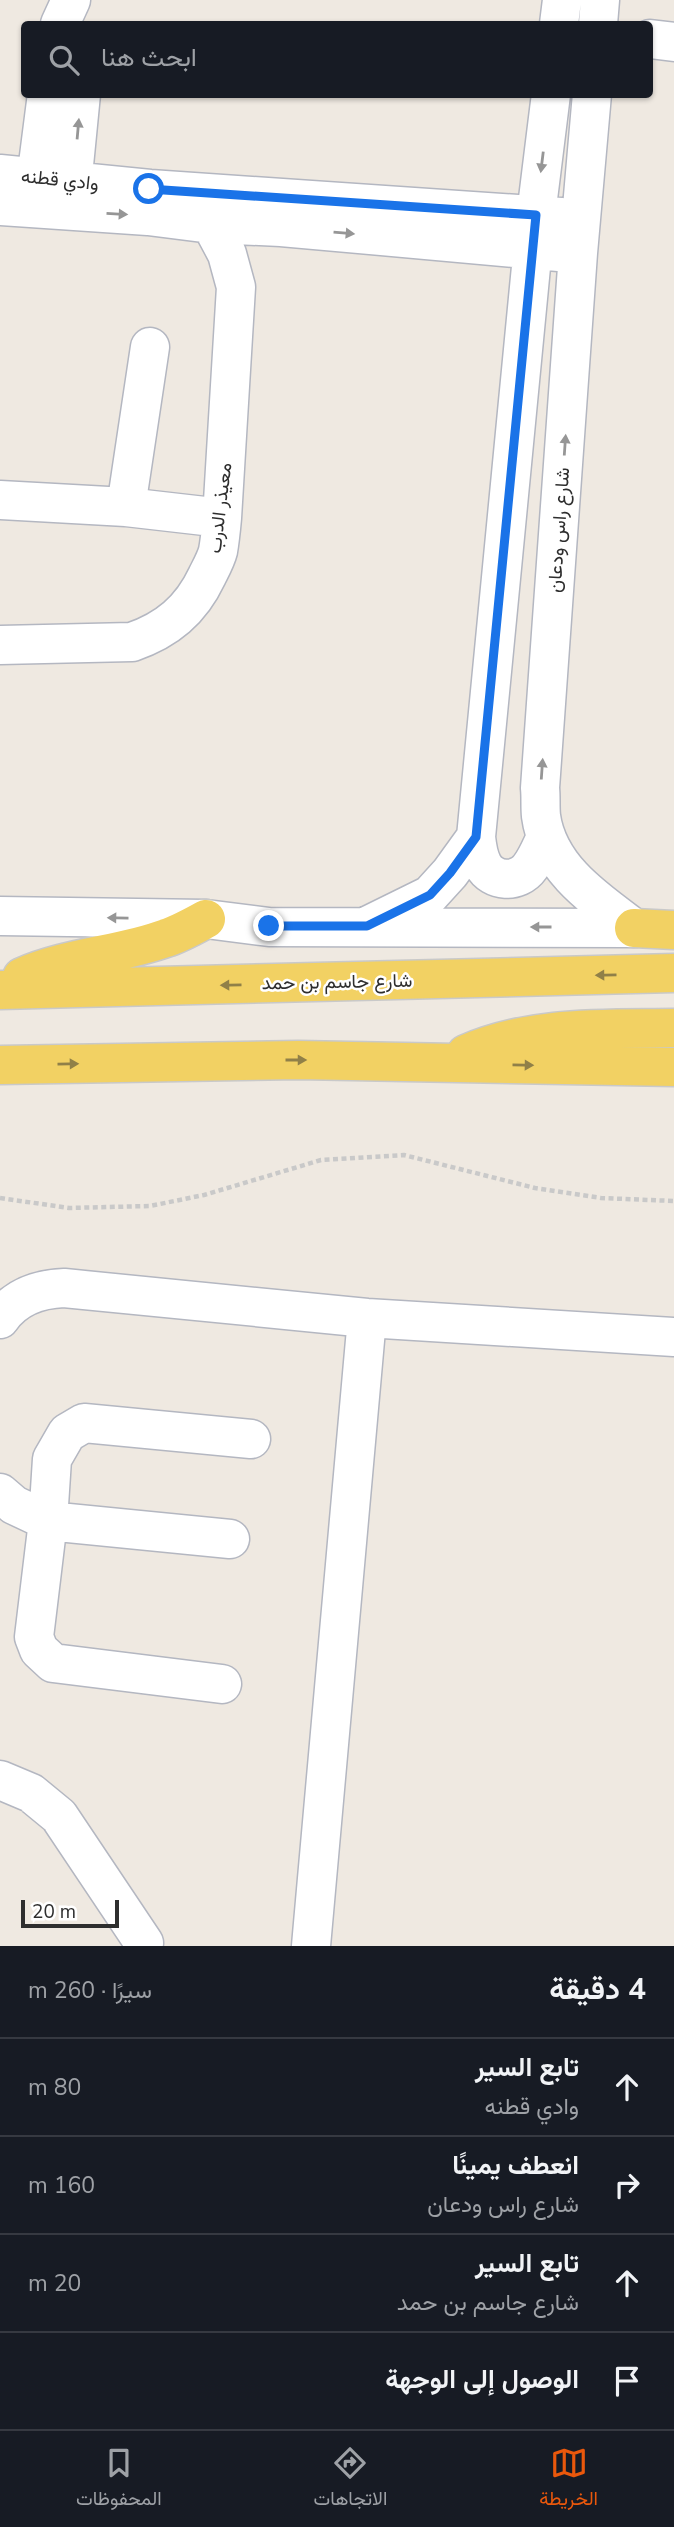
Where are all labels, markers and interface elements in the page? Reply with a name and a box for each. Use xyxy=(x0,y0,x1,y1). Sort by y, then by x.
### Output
search box xyxy=(21,21,653,98)
text: ابحث هنا xyxy=(101,40,197,75)
icon: search xyxy=(45,41,83,79)
one-way arrow xyxy=(73,118,84,140)
one-way arrow xyxy=(537,151,548,173)
street label: وادي قطنه xyxy=(20,163,100,199)
route start xyxy=(133,173,164,204)
one-way arrow xyxy=(106,209,128,220)
one-way arrow xyxy=(333,227,355,238)
one-way arrow xyxy=(559,433,570,455)
street label: معيذر الدرب xyxy=(202,461,238,555)
street label: شارع راس ودعان xyxy=(542,467,576,593)
one-way arrow xyxy=(537,758,548,780)
route end xyxy=(253,910,284,941)
one-way arrow xyxy=(107,912,129,924)
one-way arrow xyxy=(530,921,552,933)
street label: شارع جاسم بن حمد xyxy=(261,968,413,996)
one-way arrow xyxy=(595,969,617,981)
one-way arrow xyxy=(220,979,242,990)
one-way arrow xyxy=(285,1054,307,1066)
one-way arrow xyxy=(57,1058,79,1069)
one-way arrow xyxy=(512,1059,534,1070)
scale bar xyxy=(21,1897,119,1929)
text: 20 m xyxy=(32,1899,76,1925)
text: 4 دقيقة xyxy=(549,1969,646,2010)
text: سيرًا · 260 m xyxy=(28,1975,152,2006)
text: تابع السير xyxy=(475,2050,579,2085)
icon: ahead xyxy=(608,2068,646,2106)
text: 80 m xyxy=(28,2072,81,2103)
text: وادي قطنه xyxy=(485,2091,579,2122)
text: انعطف يمينًا xyxy=(452,2148,579,2183)
icon: right xyxy=(608,2166,646,2204)
text: 160 m xyxy=(28,2170,95,2201)
text: شارع راس ودعان xyxy=(427,2189,579,2220)
text: تابع السير xyxy=(475,2246,579,2281)
icon: ahead xyxy=(608,2264,646,2302)
text: 20 m xyxy=(28,2268,81,2299)
text: شارع جاسم بن حمد xyxy=(397,2287,579,2318)
text: الوصول إلى الوجهة xyxy=(385,2362,579,2397)
icon: arrive xyxy=(608,2362,646,2400)
tab: المحفوظات xyxy=(76,2444,162,2515)
tab: الاتجاهات xyxy=(314,2444,387,2515)
tab: الخريطة xyxy=(539,2444,598,2515)

